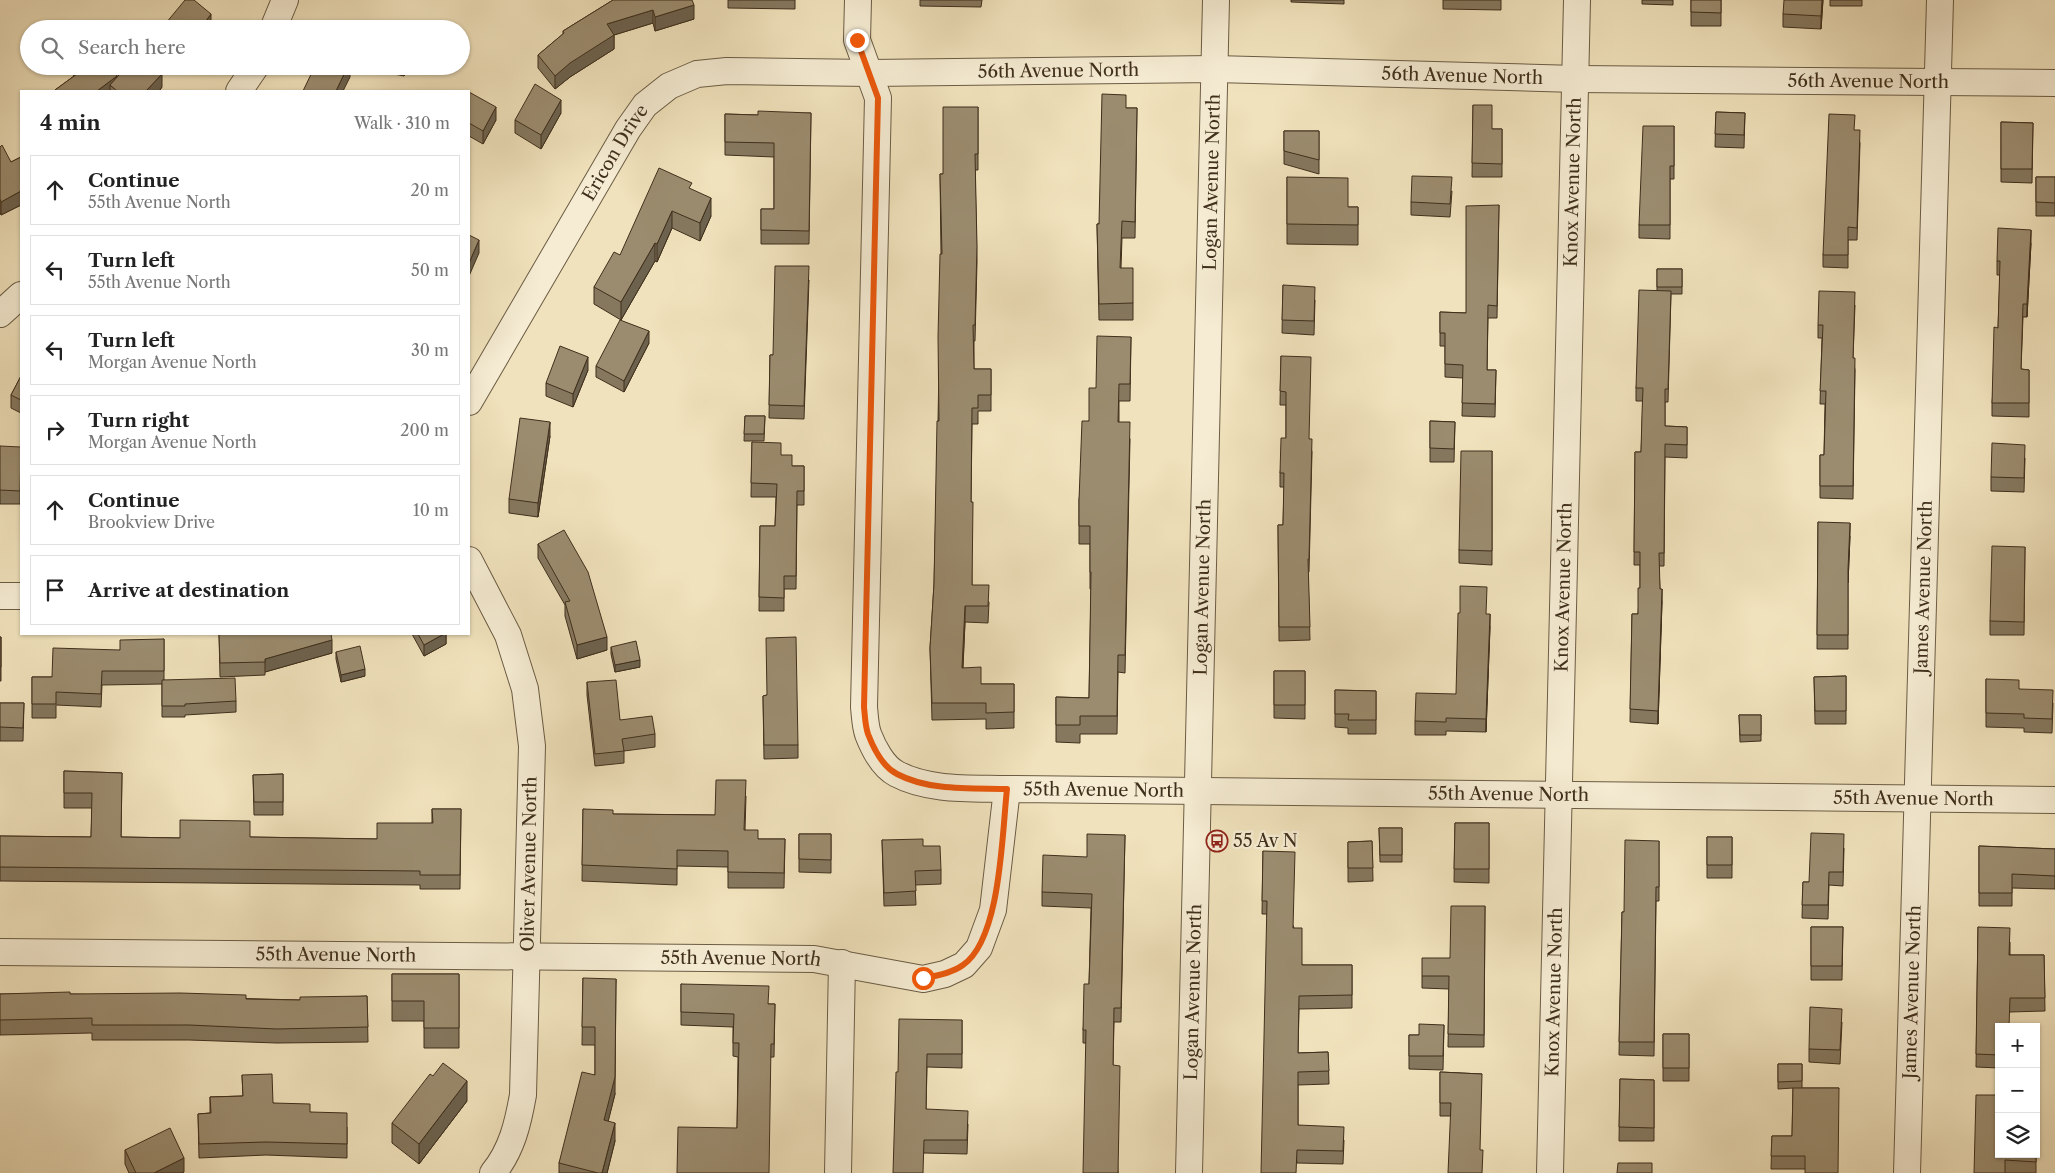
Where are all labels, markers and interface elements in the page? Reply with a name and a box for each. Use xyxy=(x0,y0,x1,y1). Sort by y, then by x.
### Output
search box xyxy=(20,20,470,75)
route end xyxy=(846,29,869,52)
icon: search xyxy=(38,34,66,62)
text: Search here xyxy=(78,36,186,59)
street label: 56th Avenue North xyxy=(977,59,1139,83)
street label: 56th Avenue North xyxy=(1381,63,1543,89)
street label: 56th Avenue North xyxy=(1787,70,1949,93)
street label: Logan Avenue North xyxy=(1199,94,1225,271)
street label: Knox Avenue North xyxy=(1560,97,1586,267)
street label: Ericon Drive xyxy=(578,100,653,205)
text: 4 min xyxy=(40,110,101,135)
text: Walk · 310 m xyxy=(354,113,450,133)
text: Continue xyxy=(88,169,180,192)
icon: ahead xyxy=(41,176,69,204)
text: 20 m xyxy=(410,180,449,200)
text: 55th Avenue North xyxy=(88,192,231,212)
text: Turn left xyxy=(88,249,175,272)
icon: left xyxy=(41,256,69,284)
text: 50 m xyxy=(411,260,449,280)
text: 55th Avenue North xyxy=(88,272,231,292)
text: Turn left xyxy=(88,329,175,352)
icon: left xyxy=(41,336,69,364)
text: 30 m xyxy=(411,340,449,360)
text: Morgan Avenue North xyxy=(88,352,257,372)
text: Turn right xyxy=(88,409,189,432)
icon: right xyxy=(41,416,69,444)
text: 200 m xyxy=(400,420,449,440)
text: Morgan Avenue North xyxy=(88,432,257,452)
text: Continue xyxy=(88,489,180,512)
icon: ahead xyxy=(41,496,69,524)
street label: Logan Avenue North xyxy=(1189,499,1216,676)
text: 10 m xyxy=(413,500,449,520)
street label: James Avenue North xyxy=(1910,500,1937,677)
street label: Knox Avenue North xyxy=(1551,502,1576,672)
text: Brookview Drive xyxy=(88,512,215,532)
icon: arrive xyxy=(41,576,69,604)
text: Arrive at destination xyxy=(88,579,289,602)
street label: Oliver Avenue North xyxy=(516,776,542,952)
street label: 55th Avenue North xyxy=(1023,778,1184,802)
street label: 55th Avenue North xyxy=(1428,782,1589,806)
street label: 55th Avenue North xyxy=(1833,787,1994,810)
bus stop icon: 55 Av N xyxy=(1205,829,1229,853)
place label: 55 Av N xyxy=(1233,830,1298,852)
street label: Logan Avenue North xyxy=(1180,903,1206,1081)
street label: James Avenue North xyxy=(1899,905,1926,1082)
street label: Knox Avenue North xyxy=(1541,907,1567,1077)
street label: 55th Avenue North xyxy=(255,943,417,967)
street label: 55th Avenue North xyxy=(660,947,823,971)
route start xyxy=(912,967,935,990)
map controls xyxy=(1995,1023,2040,1158)
button: + xyxy=(1995,1023,2040,1068)
button: − xyxy=(1995,1068,2040,1113)
button: layers xyxy=(1995,1113,2040,1158)

